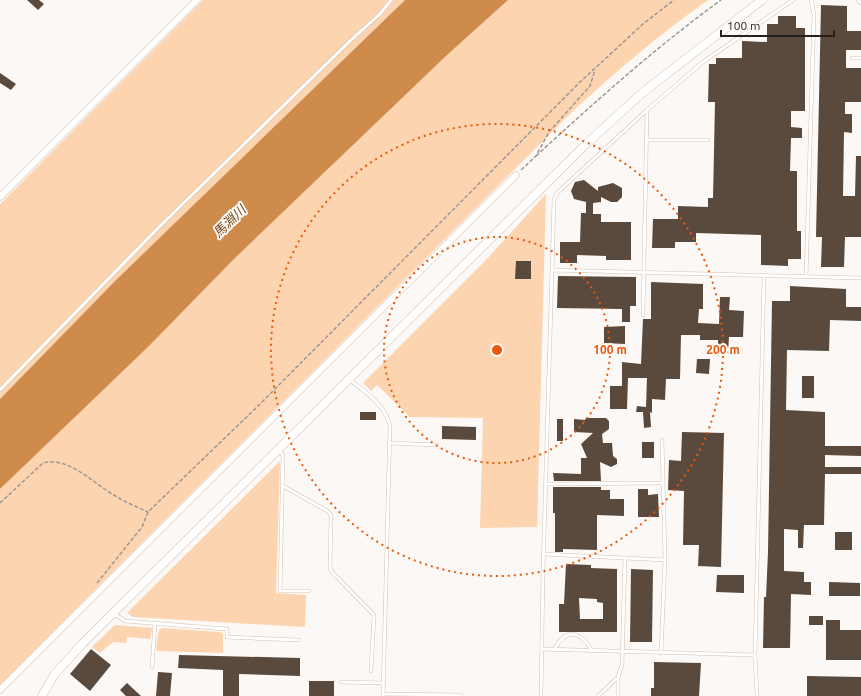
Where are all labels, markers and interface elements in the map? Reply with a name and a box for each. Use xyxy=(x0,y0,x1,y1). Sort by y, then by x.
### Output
scale bar xyxy=(721,12,834,38)
text: 100 m xyxy=(727,19,760,32)
water label: 馬淵川 xyxy=(210,201,249,240)
centre of rings xyxy=(490,343,504,357)
text: 100 m xyxy=(593,343,627,356)
text: 200 m xyxy=(706,343,740,356)

